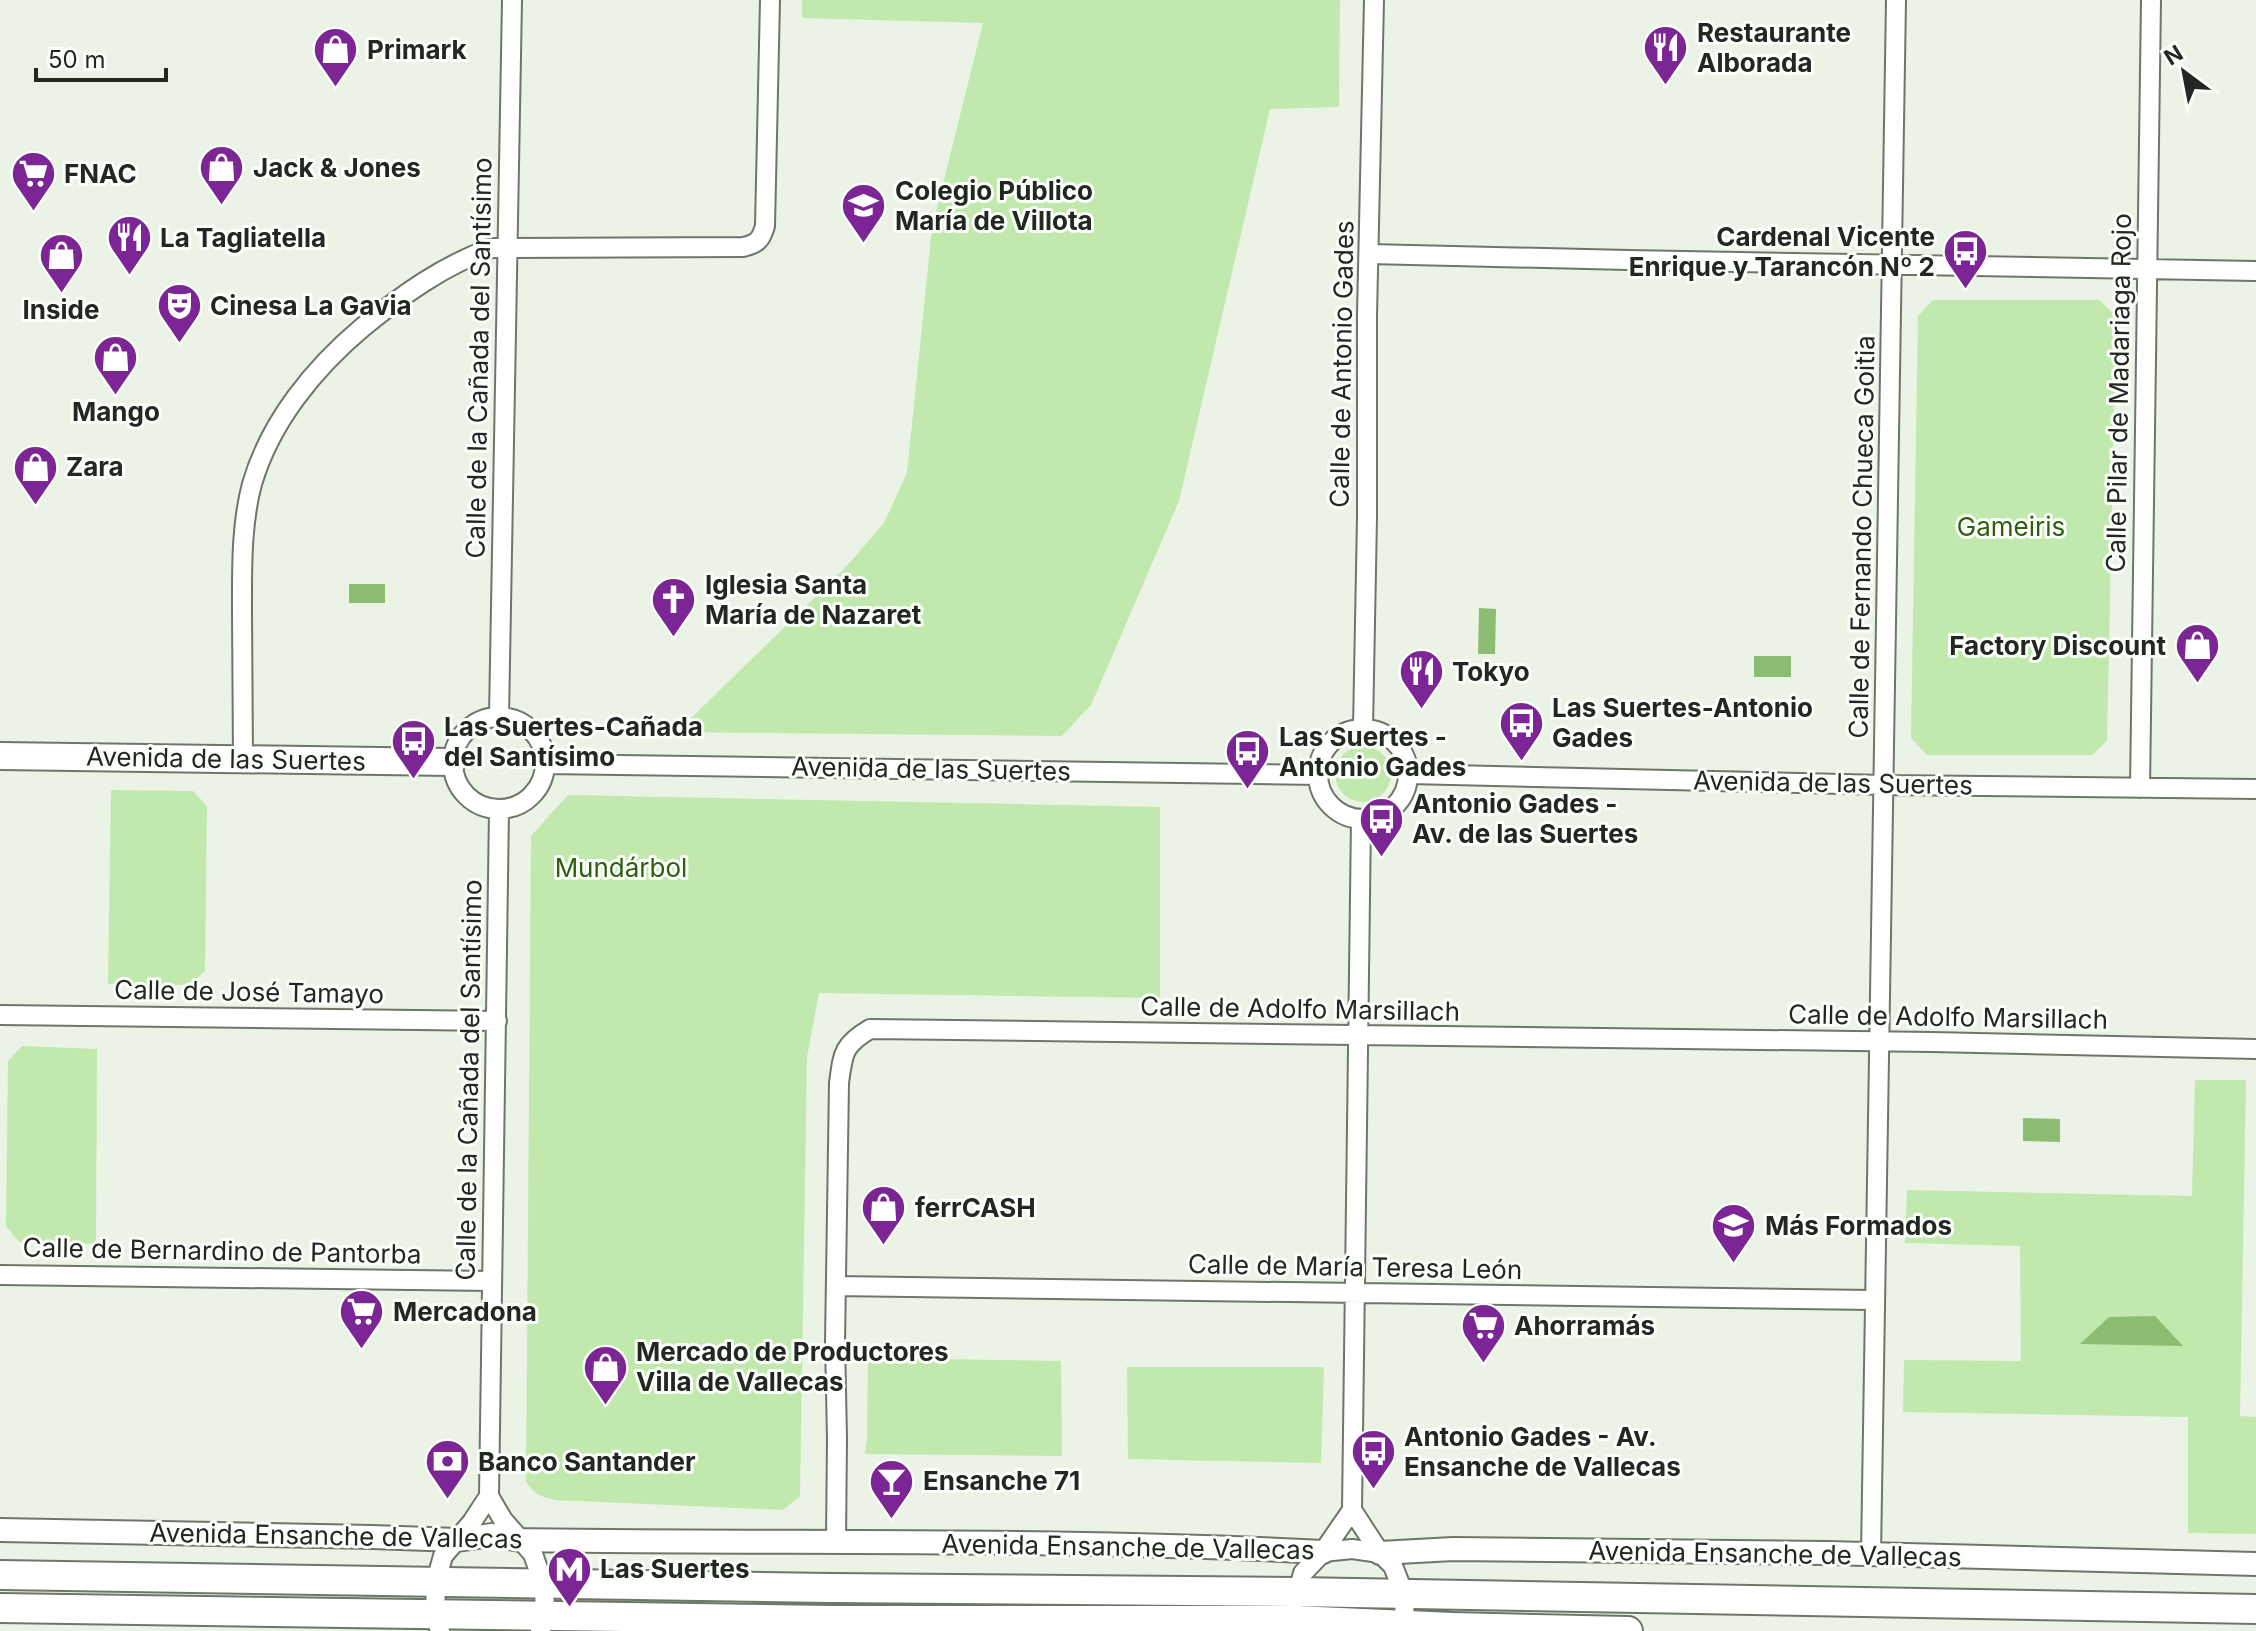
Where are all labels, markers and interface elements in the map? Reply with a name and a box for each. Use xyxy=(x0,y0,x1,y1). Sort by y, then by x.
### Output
place label: Restaurante Alborada xyxy=(1697,17,1851,78)
restaurant icon: Restaurante Alborada xyxy=(1642,24,1690,87)
shop icon: Primark xyxy=(312,26,360,89)
scale bar xyxy=(36,32,166,82)
north arrow xyxy=(2144,32,2224,112)
place label: Primark xyxy=(367,34,467,65)
text: N xyxy=(2159,40,2187,71)
text: 50 m xyxy=(48,45,106,74)
shop icon: Jack & Jones xyxy=(198,144,246,207)
supermarket icon: FNAC xyxy=(9,150,57,213)
place label: Jack & Jones xyxy=(253,152,421,183)
street label: Calle de la Cañada del Santísimo xyxy=(460,157,497,559)
place label: FNAC xyxy=(64,158,137,189)
place label: Colegio Público María de Villota xyxy=(895,175,1093,236)
school or university icon: Colegio Público María de Villota xyxy=(840,182,888,245)
street label: Calle Pilar de Madariaga Rojo xyxy=(2100,213,2137,573)
restaurant icon: La Tagliatella xyxy=(105,214,153,277)
street label: Calle de Antonio Gades xyxy=(1323,220,1360,508)
place label: Cardenal Vicente Enrique y Tarancón Nº 2 xyxy=(1629,221,1935,282)
place label: La Tagliatella xyxy=(160,222,326,253)
bus stop icon: Cardenal Vicente Enrique y Tarancón Nº 2 xyxy=(1942,228,1990,291)
shop icon: Inside xyxy=(37,231,85,294)
theatre icon: Cinesa La Gavia xyxy=(155,282,203,345)
place label: Cinesa La Gavia xyxy=(210,290,412,321)
place label: Inside xyxy=(23,294,99,325)
shop icon: Mango xyxy=(92,333,140,396)
street label: Calle de Fernando Chueca Goitia xyxy=(1842,335,1881,739)
place label: Mango xyxy=(72,396,160,427)
shop icon: Zara xyxy=(11,443,59,506)
place label: Zara xyxy=(66,451,124,482)
park label: Gameiris xyxy=(1957,511,2065,542)
place label: Iglesia Santa María de Nazaret xyxy=(705,569,922,630)
church icon: Iglesia Santa María de Nazaret xyxy=(650,576,698,639)
shop icon: Factory Discount xyxy=(2173,622,2221,685)
place label: Factory Discount xyxy=(1949,630,2166,661)
restaurant icon: Tokyo xyxy=(1397,648,1445,711)
place label: Tokyo xyxy=(1452,656,1530,687)
place label: Las Suertes-Antonio Gades xyxy=(1552,692,1813,753)
bus stop icon: Las Suertes-Antonio Gades xyxy=(1497,699,1545,762)
place label: Las Suertes-Cañada del Santísimo xyxy=(444,711,703,772)
bus stop icon: Las Suertes-Cañada del Santísimo xyxy=(389,718,437,781)
place label: Las Suertes - Antonio Gades xyxy=(1279,721,1466,782)
bus stop icon: Las Suertes - Antonio Gades xyxy=(1224,728,1272,791)
street label: Avenida de las Suertes xyxy=(86,741,366,776)
street label: Avenida de las Suertes xyxy=(791,751,1071,786)
street label: Avenida de las Suertes xyxy=(1693,765,1973,800)
place label: Antonio Gades - Av. de las Suertes xyxy=(1412,788,1638,849)
bus stop icon: Antonio Gades - Av. de las Suertes xyxy=(1357,795,1405,858)
park label: Mundárbol xyxy=(555,852,687,883)
street label: Calle de la Cañada del Santísimo xyxy=(450,879,487,1281)
street label: Calle de José Tamayo xyxy=(114,974,384,1009)
street label: Calle de Adolfo Marsillach xyxy=(1140,990,1460,1027)
street label: Calle de Adolfo Marsillach xyxy=(1788,998,2108,1035)
shop icon: ferrCASH xyxy=(860,1184,908,1247)
place label: ferrCASH xyxy=(915,1192,1036,1223)
school or university icon: Más Formados xyxy=(1710,1202,1758,1265)
place label: Más Formados xyxy=(1765,1210,1952,1241)
street label: Calle de Bernardino de Pantorba xyxy=(22,1232,422,1269)
street label: Calle de María Teresa León xyxy=(1188,1248,1522,1285)
supermarket icon: Mercadona xyxy=(338,1288,386,1351)
place label: Mercadona xyxy=(393,1296,537,1327)
supermarket icon: Ahorramás xyxy=(1459,1302,1507,1365)
place label: Ahorramás xyxy=(1514,1310,1655,1341)
place label: Mercado de Productores Villa de Vallecas xyxy=(636,1336,949,1397)
shop icon: Mercado de Productores Villa de Vallecas xyxy=(581,1343,629,1406)
place label: Antonio Gades - Av. Ensanche de Vallecas xyxy=(1404,1421,1681,1482)
bus stop icon: Antonio Gades - Av. Ensanche de Vallecas xyxy=(1349,1428,1397,1491)
bank icon: Banco Santander xyxy=(423,1438,471,1501)
place label: Banco Santander xyxy=(478,1446,696,1477)
bar icon: Ensanche 71 xyxy=(868,1457,916,1520)
place label: Ensanche 71 xyxy=(923,1465,1080,1496)
street label: Avenida Ensanche de Vallecas xyxy=(149,1517,523,1554)
street label: Avenida Ensanche de Vallecas xyxy=(941,1528,1315,1565)
street label: Avenida Ensanche de Vallecas xyxy=(1588,1535,1962,1572)
metro station icon: Las Suertes xyxy=(545,1545,593,1608)
place label: Las Suertes xyxy=(600,1553,750,1584)

